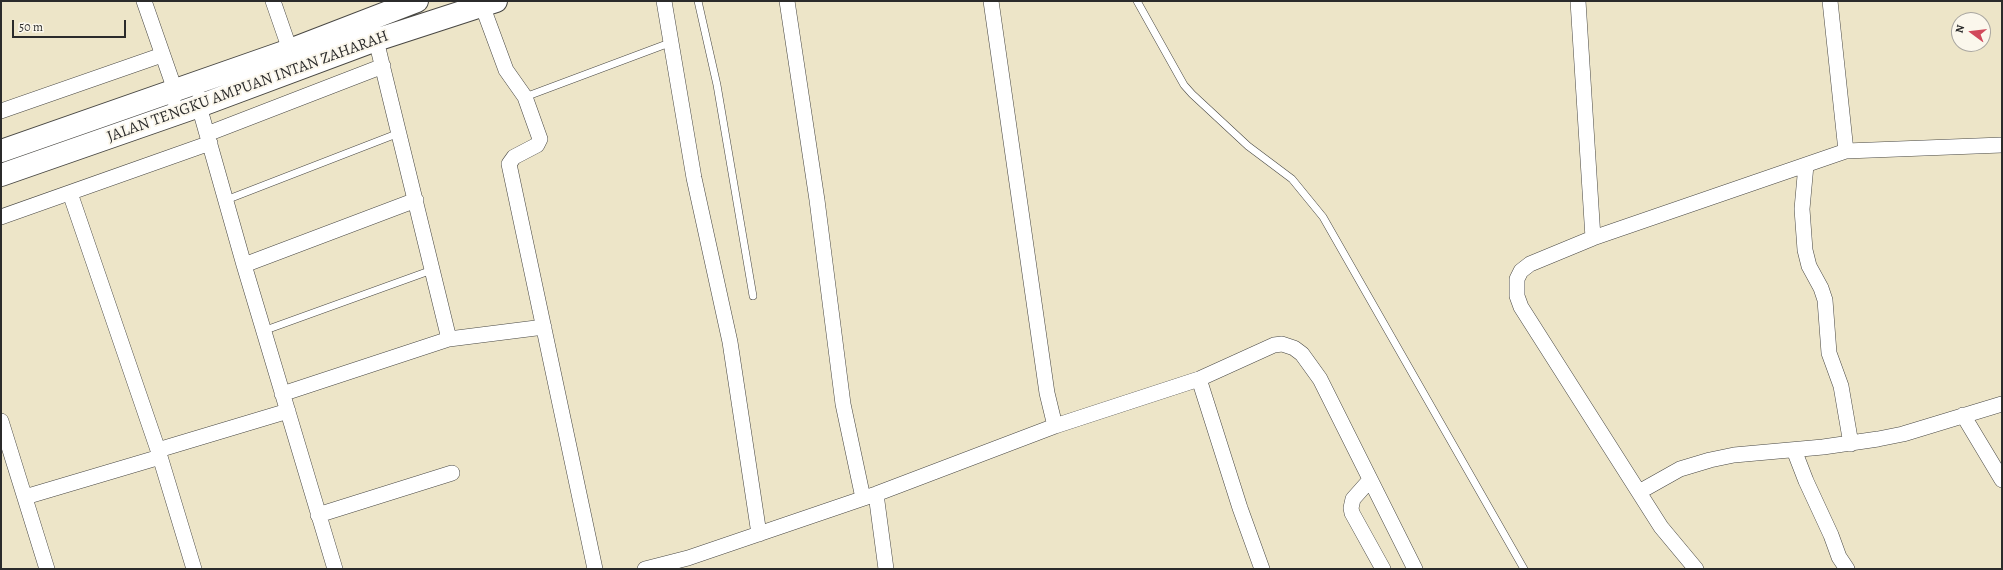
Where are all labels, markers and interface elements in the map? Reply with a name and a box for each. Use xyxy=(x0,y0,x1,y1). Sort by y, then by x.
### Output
scale bar xyxy=(14,12,128,38)
north arrow xyxy=(1951,12,1991,52)
text: 50 m xyxy=(19,19,43,35)
text: N xyxy=(1952,23,1968,35)
street label: JALAN TENGKU AMPUAN INTAN ZAHARAH xyxy=(105,27,391,147)

